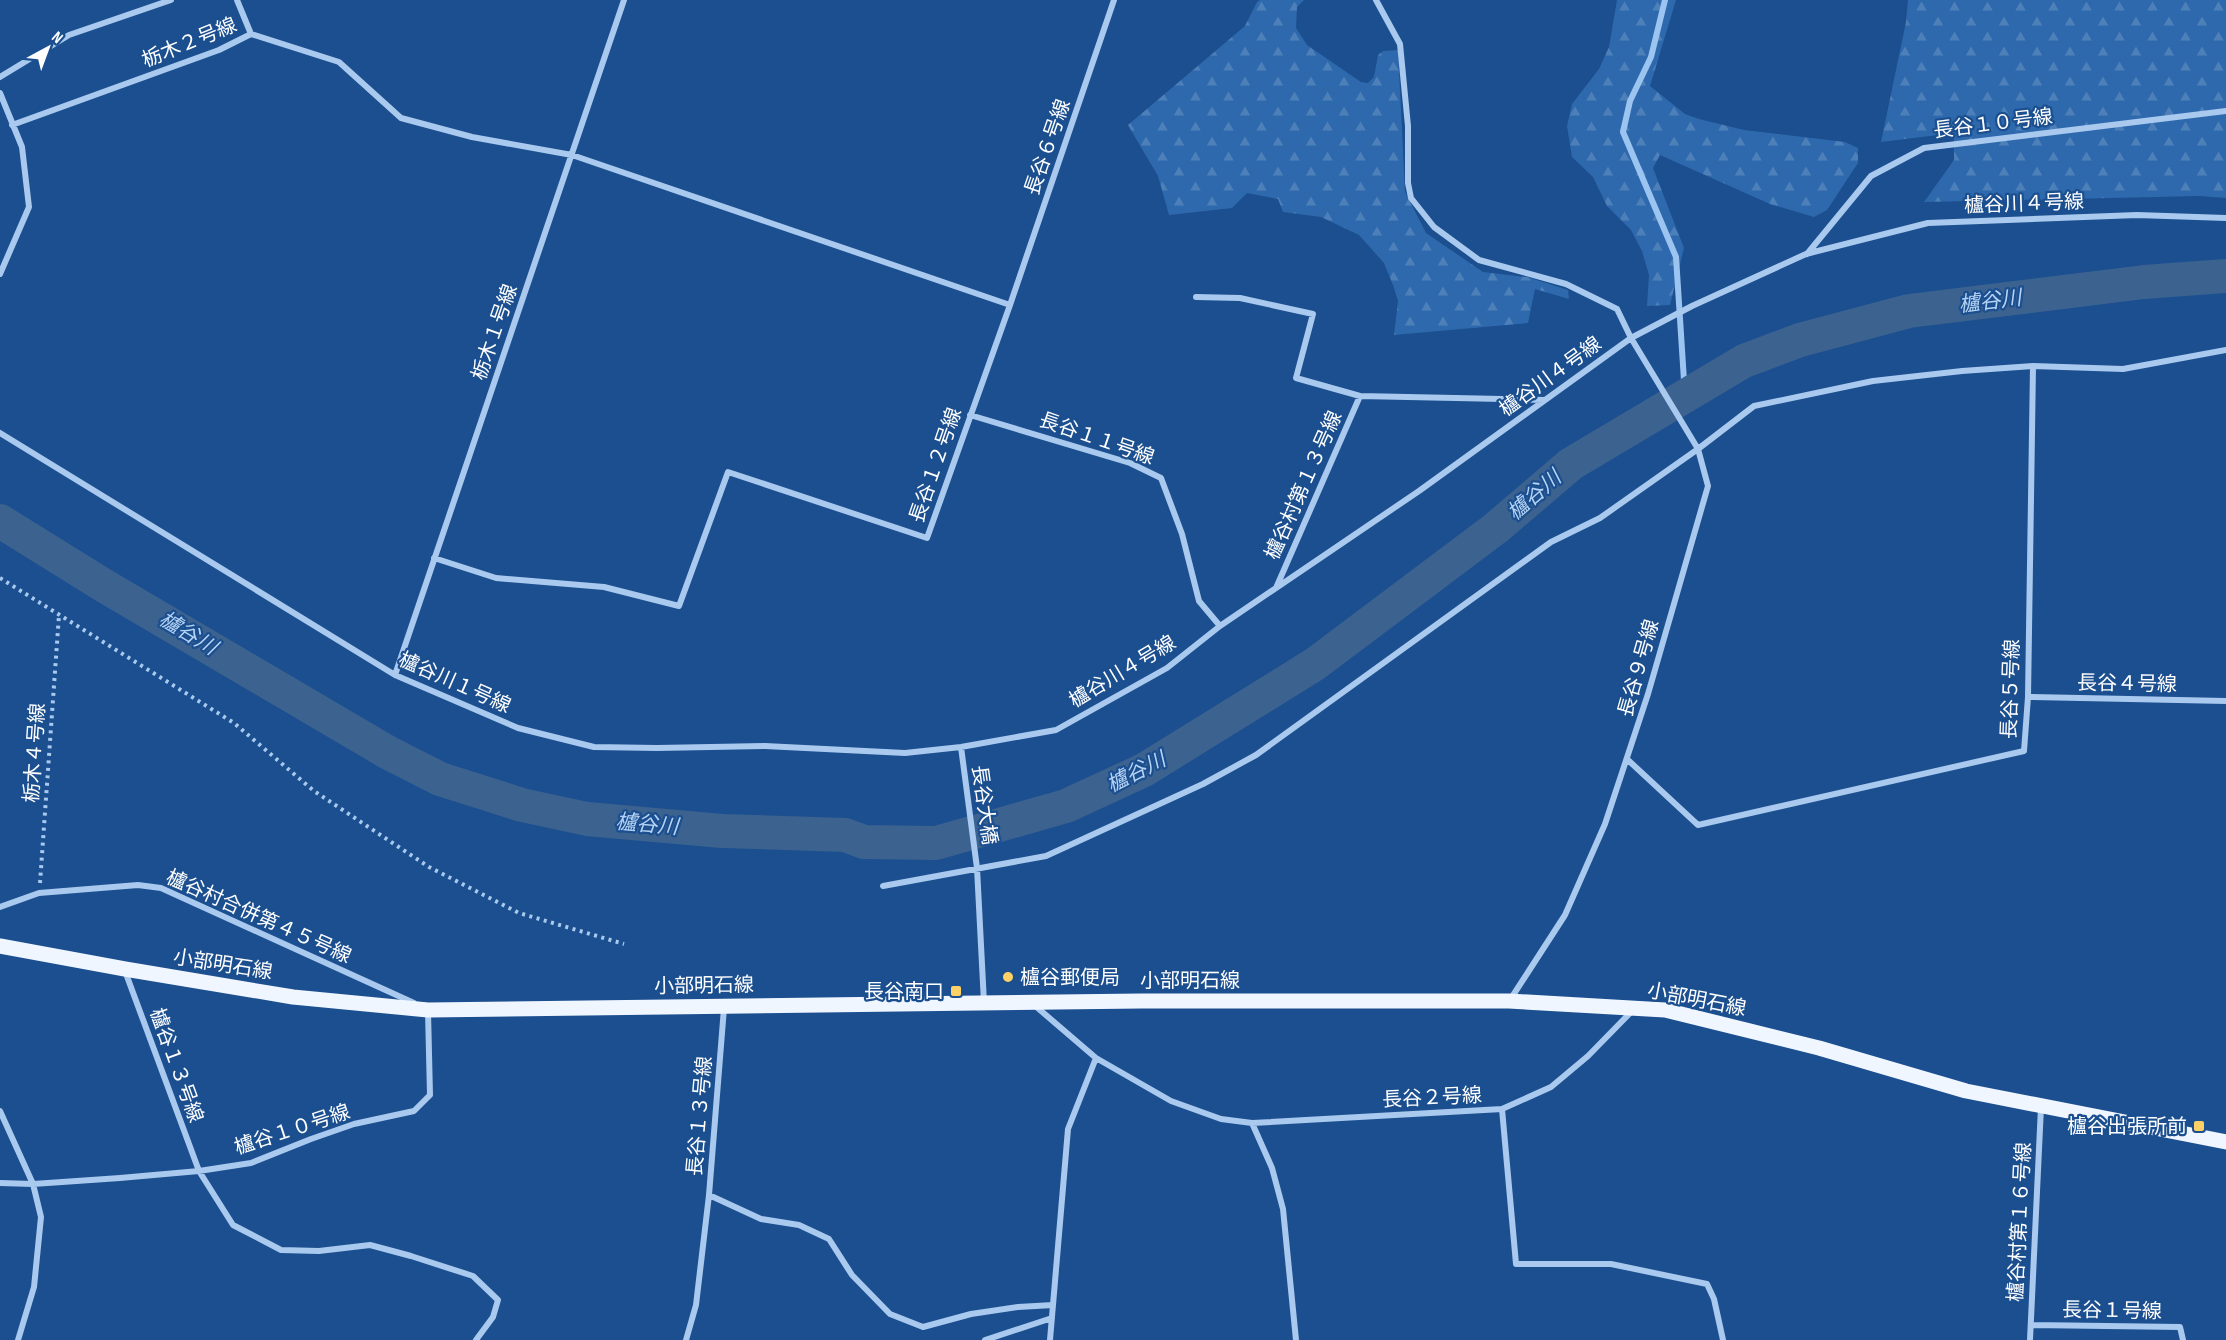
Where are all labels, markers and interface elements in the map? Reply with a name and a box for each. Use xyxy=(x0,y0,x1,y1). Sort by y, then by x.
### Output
street label: 栃木２号線 xyxy=(139,13,240,73)
north arrow xyxy=(18,18,78,78)
text: N xyxy=(47,28,66,48)
street label: 長谷６号線 xyxy=(1020,96,1076,199)
street label: 長谷１０号線 xyxy=(1932,105,2054,143)
street label: 櫨谷川４号線 xyxy=(1964,190,2084,218)
street label: 栃木１号線 xyxy=(467,281,523,384)
water label: 櫨谷川 xyxy=(1957,285,2025,318)
street label: 櫨谷川４号線 xyxy=(1495,332,1606,422)
street label: 長谷１２号線 xyxy=(905,405,967,526)
street label: 櫨谷村第１３号線 xyxy=(1260,407,1347,563)
street label: 長谷１１号線 xyxy=(1036,408,1157,470)
water label: 櫨谷川 xyxy=(1502,464,1568,525)
water label: 櫨谷川 xyxy=(154,606,223,661)
street label: 長谷９号線 xyxy=(1614,617,1664,720)
street label: 櫨谷川４号線 xyxy=(1065,631,1180,713)
street label: 長谷５号線 xyxy=(1997,639,2025,739)
street label: 櫨谷川１号線 xyxy=(395,648,514,718)
street label: 長谷４号線 xyxy=(2077,671,2177,697)
street label: 栃木４号線 xyxy=(20,702,50,804)
water label: 櫨谷川 xyxy=(1102,746,1172,798)
street label: 長谷大橋 xyxy=(967,764,1001,846)
water label: 櫨谷川 xyxy=(614,809,681,840)
street label: 櫨谷村合併第４５号線 xyxy=(162,865,355,969)
street label: 小部明石線 xyxy=(172,945,274,985)
place label: 櫨谷郵便局 xyxy=(1020,966,1120,990)
street label: 小部明石線 xyxy=(1140,969,1240,993)
marker: 櫨谷郵便局 xyxy=(1001,970,1015,984)
street label: 小部明石線 xyxy=(654,973,754,999)
street label: 小部明石線 xyxy=(1645,979,1748,1021)
place label: 長谷南口 xyxy=(864,980,944,1004)
marker: 長谷南口 xyxy=(949,984,963,998)
street label: 櫨谷１３号線 xyxy=(144,1005,208,1126)
street label: 長谷１３号線 xyxy=(683,1055,717,1177)
street label: 長谷２号線 xyxy=(1381,1083,1483,1113)
street label: 櫨谷１０号線 xyxy=(232,1100,353,1160)
place label: 櫨谷出張所前 xyxy=(2067,1115,2187,1139)
marker: 櫨谷出張所前 xyxy=(2192,1119,2206,1133)
street label: 櫨谷村第１６号線 xyxy=(2004,1142,2036,1303)
street label: 長谷１号線 xyxy=(2062,1298,2162,1324)

